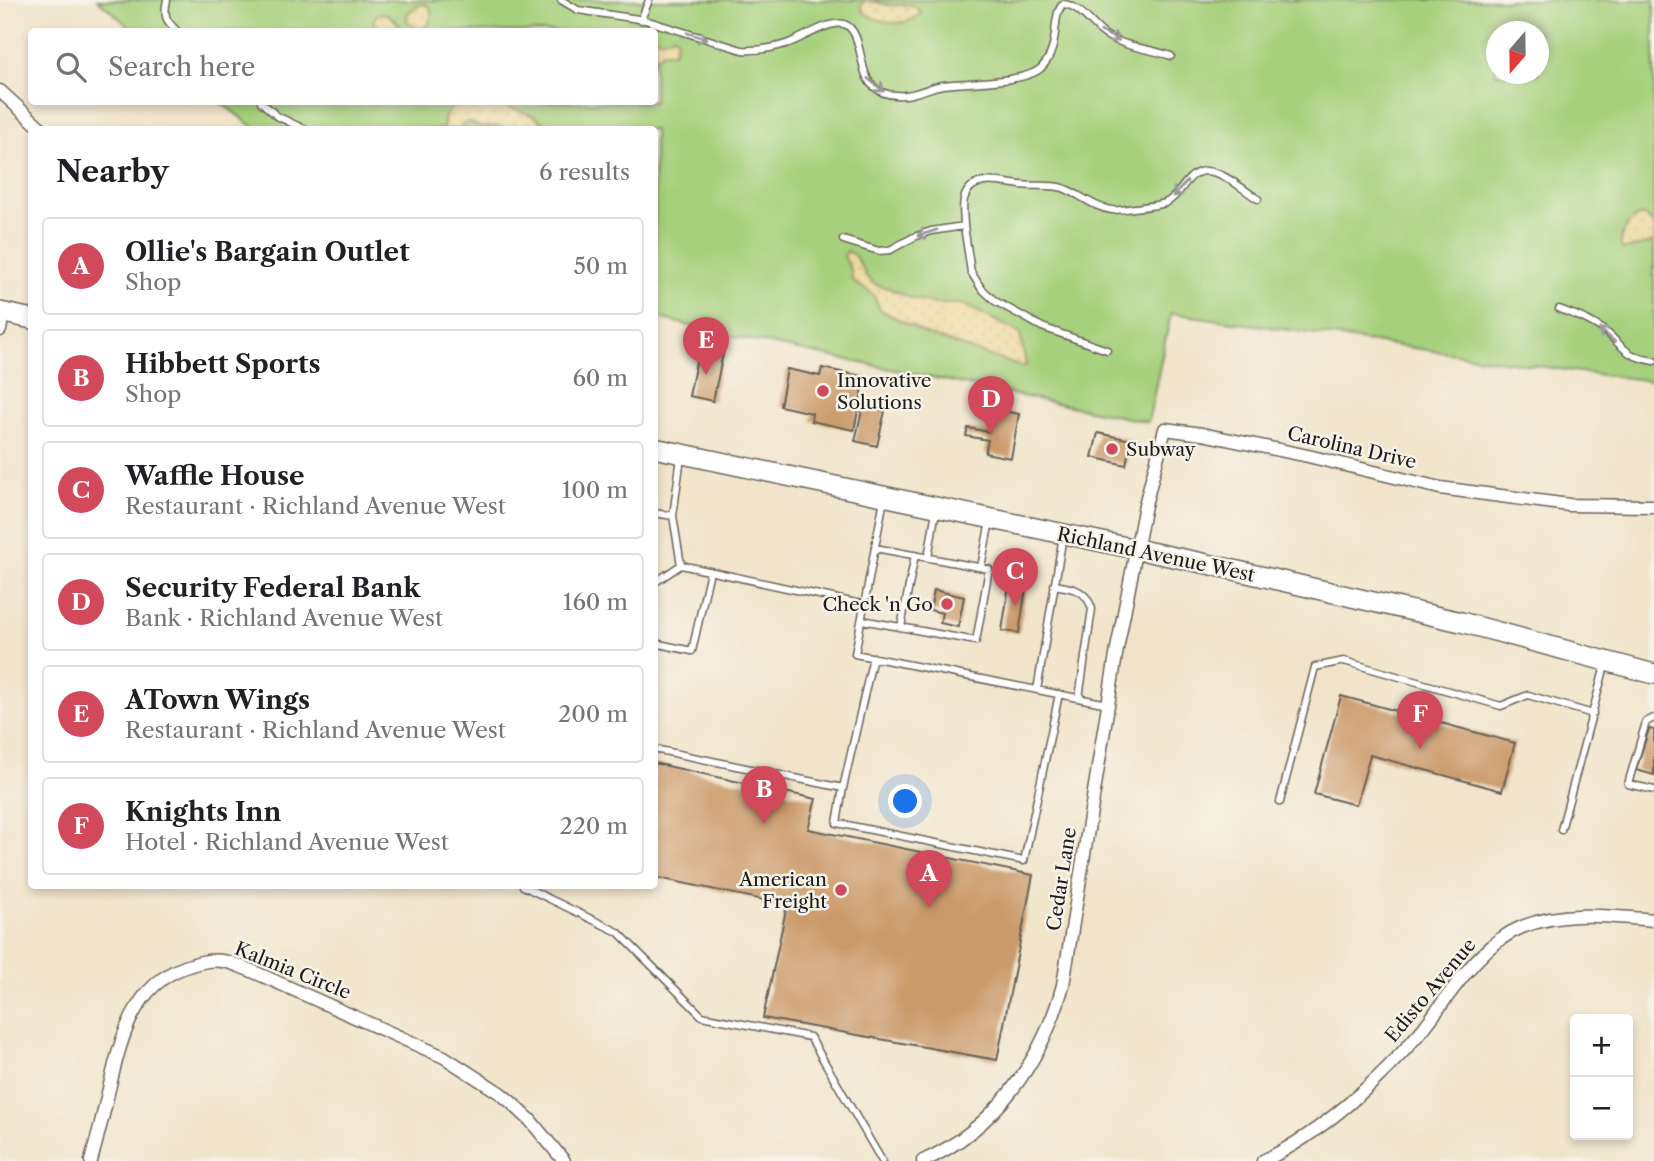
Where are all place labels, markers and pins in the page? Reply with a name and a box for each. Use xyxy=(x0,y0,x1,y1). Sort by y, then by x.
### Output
pin: E xyxy=(683,317,729,375)
place label: Innovative Solutions xyxy=(837,369,932,414)
pin: D xyxy=(968,376,1014,434)
marker: Innovative Solutions xyxy=(815,383,831,399)
place label: Subway xyxy=(1126,438,1196,461)
marker: Subway xyxy=(1104,441,1120,457)
pin: C xyxy=(992,548,1038,606)
place label: Check 'n Go xyxy=(822,593,933,616)
marker: Check 'n Go xyxy=(939,596,955,612)
pin: F xyxy=(1397,691,1443,749)
pin: B xyxy=(741,766,787,824)
pin: A xyxy=(906,850,952,908)
place label: American Freight xyxy=(738,868,827,913)
marker: American Freight xyxy=(833,882,849,898)

